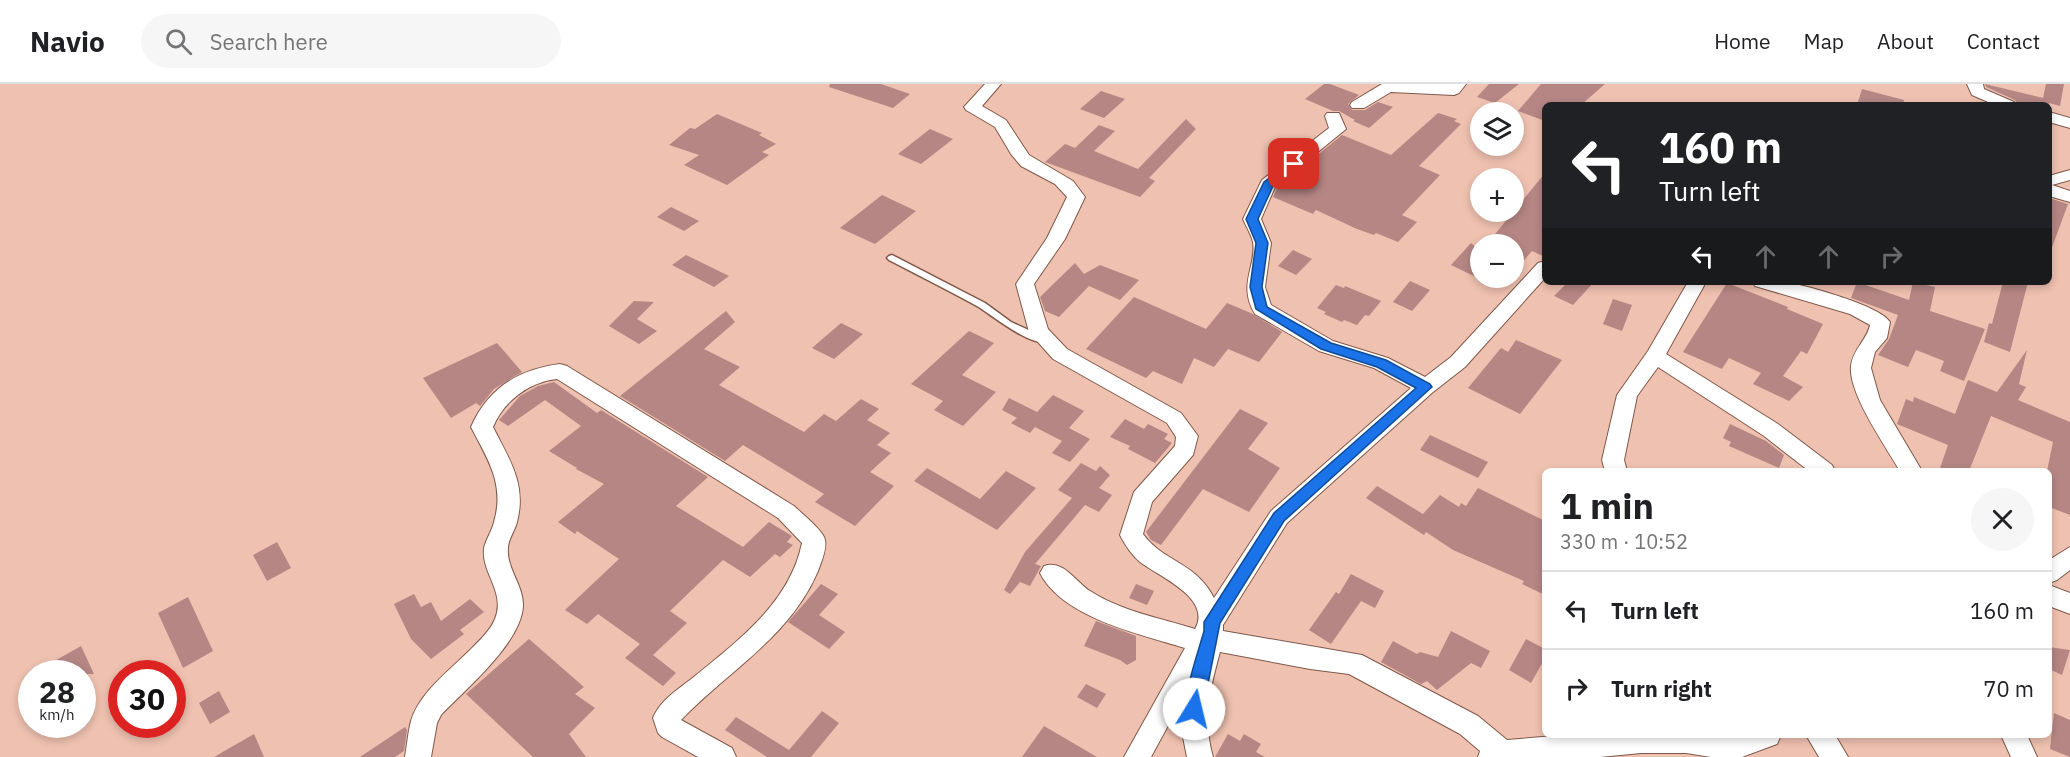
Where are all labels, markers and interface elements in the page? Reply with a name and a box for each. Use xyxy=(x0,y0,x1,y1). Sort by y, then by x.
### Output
search box xyxy=(141,14,561,68)
text: Navio xyxy=(30,23,105,60)
icon: search xyxy=(162,25,195,58)
text: Search here xyxy=(210,27,328,56)
text: Home xyxy=(1714,27,1771,55)
text: Map xyxy=(1804,27,1844,55)
text: About xyxy=(1877,27,1934,55)
text: Contact xyxy=(1967,27,2040,55)
map controls xyxy=(1470,102,1524,288)
button: layers xyxy=(1470,102,1524,156)
text: 160 m xyxy=(1659,120,1782,175)
icon: left xyxy=(1560,126,1638,204)
pin xyxy=(1268,138,1319,189)
icon: arrive xyxy=(1277,147,1310,180)
button: + xyxy=(1470,168,1524,222)
text: Turn left xyxy=(1659,173,1760,208)
button: − xyxy=(1470,234,1524,288)
icon: left xyxy=(1686,240,1719,273)
icon: ahead xyxy=(1749,240,1782,273)
icon: ahead xyxy=(1812,240,1845,273)
icon: right xyxy=(1875,240,1908,273)
text: 1 min xyxy=(1560,482,1654,529)
button: close xyxy=(1971,488,2034,551)
text: 330 m · 10:52 xyxy=(1560,528,1688,555)
icon: left xyxy=(1560,594,1593,627)
text: Turn left xyxy=(1611,596,1699,625)
text: 160 m xyxy=(1970,596,2034,625)
speed limit sign: 30 xyxy=(108,660,186,738)
text: 28 xyxy=(39,672,75,711)
icon: right xyxy=(1560,672,1593,705)
text: Turn right xyxy=(1611,674,1712,703)
text: 70 m xyxy=(1983,674,2034,703)
position arrow xyxy=(1162,677,1226,741)
text: km/h xyxy=(39,705,75,724)

